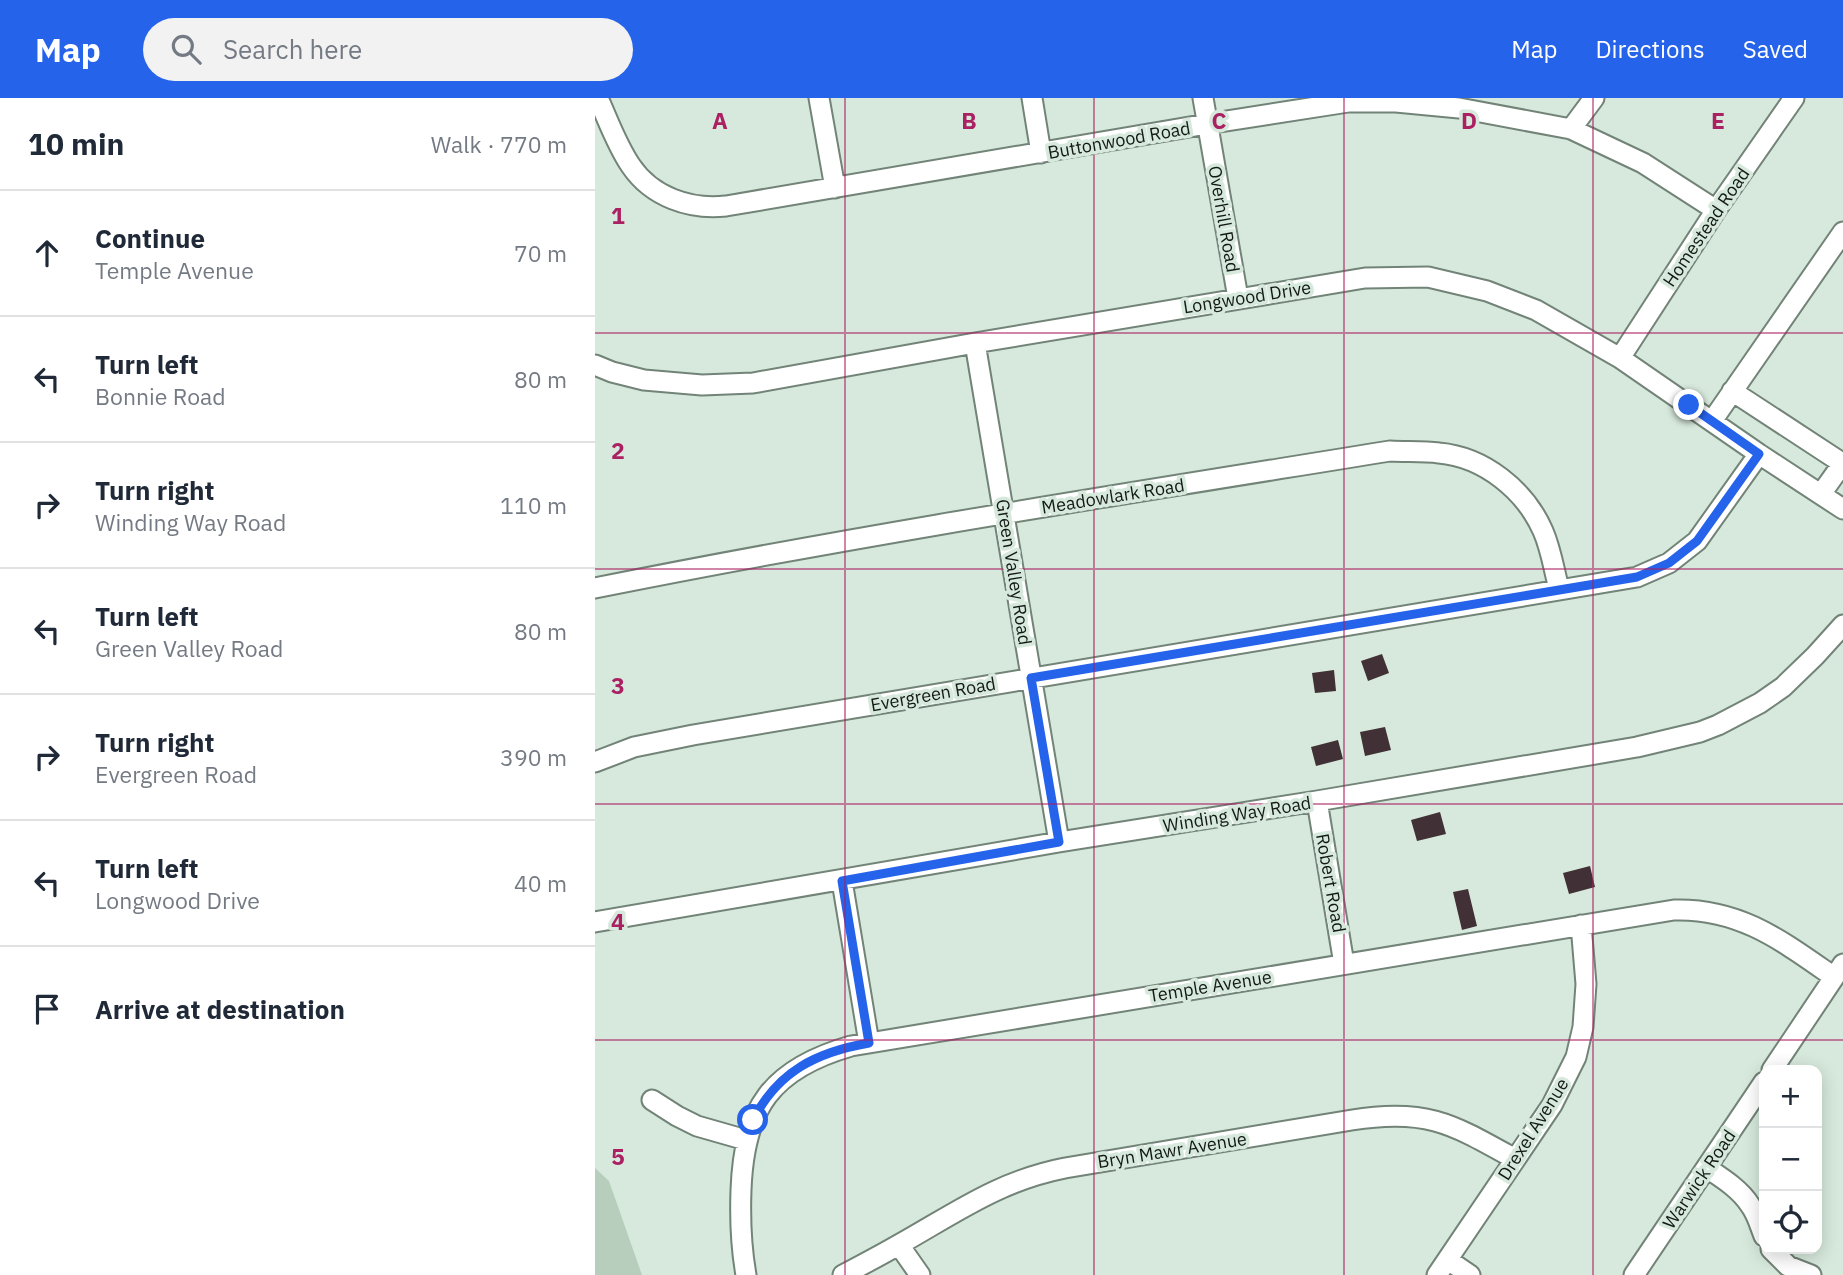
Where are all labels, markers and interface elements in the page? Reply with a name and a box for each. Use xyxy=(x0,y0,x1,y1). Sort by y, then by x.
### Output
search box xyxy=(143,18,633,81)
text: Map xyxy=(35,28,101,71)
icon: search xyxy=(167,30,205,68)
text: Search here xyxy=(223,32,362,66)
text: Map xyxy=(1511,33,1557,65)
text: Directions xyxy=(1595,33,1705,65)
text: Saved xyxy=(1743,33,1808,65)
text: A xyxy=(712,105,728,135)
text: B xyxy=(961,105,977,135)
text: C xyxy=(1212,105,1227,135)
text: D xyxy=(1461,105,1477,135)
text: E xyxy=(1711,105,1725,135)
street label: Buttonwood Road xyxy=(1046,116,1192,164)
text: 10 min xyxy=(28,124,124,163)
text: Walk · 770 m xyxy=(431,129,567,159)
street label: Homestead Road xyxy=(1658,163,1754,291)
street label: Overhill Road xyxy=(1203,164,1245,274)
text: 1 xyxy=(611,200,625,230)
text: Continue xyxy=(95,221,205,255)
icon: ahead xyxy=(28,234,66,272)
text: 70 m xyxy=(514,238,567,268)
text: Temple Avenue xyxy=(95,255,254,285)
street label: Longwood Drive xyxy=(1181,276,1313,318)
text: Turn left xyxy=(95,347,198,381)
icon: left xyxy=(28,360,66,398)
text: 80 m xyxy=(514,364,567,394)
text: Bonnie Road xyxy=(95,381,226,411)
route end xyxy=(1673,389,1704,420)
text: 2 xyxy=(611,435,625,465)
text: Turn right xyxy=(95,473,214,507)
street label: Meadowlark Road xyxy=(1040,473,1186,519)
icon: right xyxy=(28,486,66,524)
text: 110 m xyxy=(500,490,567,520)
street label: Green Valley Road xyxy=(991,497,1037,647)
text: Winding Way Road xyxy=(95,507,286,537)
text: Turn left xyxy=(95,599,198,633)
icon: left xyxy=(28,612,66,650)
text: 80 m xyxy=(514,616,567,646)
text: Green Valley Road xyxy=(95,633,283,663)
text: 3 xyxy=(611,670,625,700)
street label: Evergreen Road xyxy=(869,672,997,716)
text: Turn right xyxy=(95,725,214,759)
icon: right xyxy=(28,738,66,776)
text: 390 m xyxy=(500,742,567,772)
text: Evergreen Road xyxy=(95,759,257,789)
street label: Winding Way Road xyxy=(1161,791,1313,837)
street label: Robert Road xyxy=(1311,832,1351,934)
text: Turn left xyxy=(95,851,198,885)
icon: left xyxy=(28,864,66,902)
text: 40 m xyxy=(514,868,567,898)
text: Longwood Drive xyxy=(95,885,260,915)
text: 4 xyxy=(611,906,625,936)
street label: Temple Avenue xyxy=(1147,965,1273,1007)
icon: arrive xyxy=(28,990,66,1028)
text: Arrive at destination xyxy=(95,992,345,1026)
map controls xyxy=(1759,1065,1822,1254)
button: + xyxy=(1759,1065,1822,1128)
street label: Drexel Avenue xyxy=(1492,1073,1574,1184)
route start xyxy=(737,1104,768,1135)
street label: Warwick Road xyxy=(1657,1125,1741,1233)
street label: Bryn Mawr Avenue xyxy=(1096,1127,1248,1173)
button: − xyxy=(1759,1128,1822,1191)
text: 5 xyxy=(611,1141,625,1171)
button: locate xyxy=(1759,1191,1822,1254)

